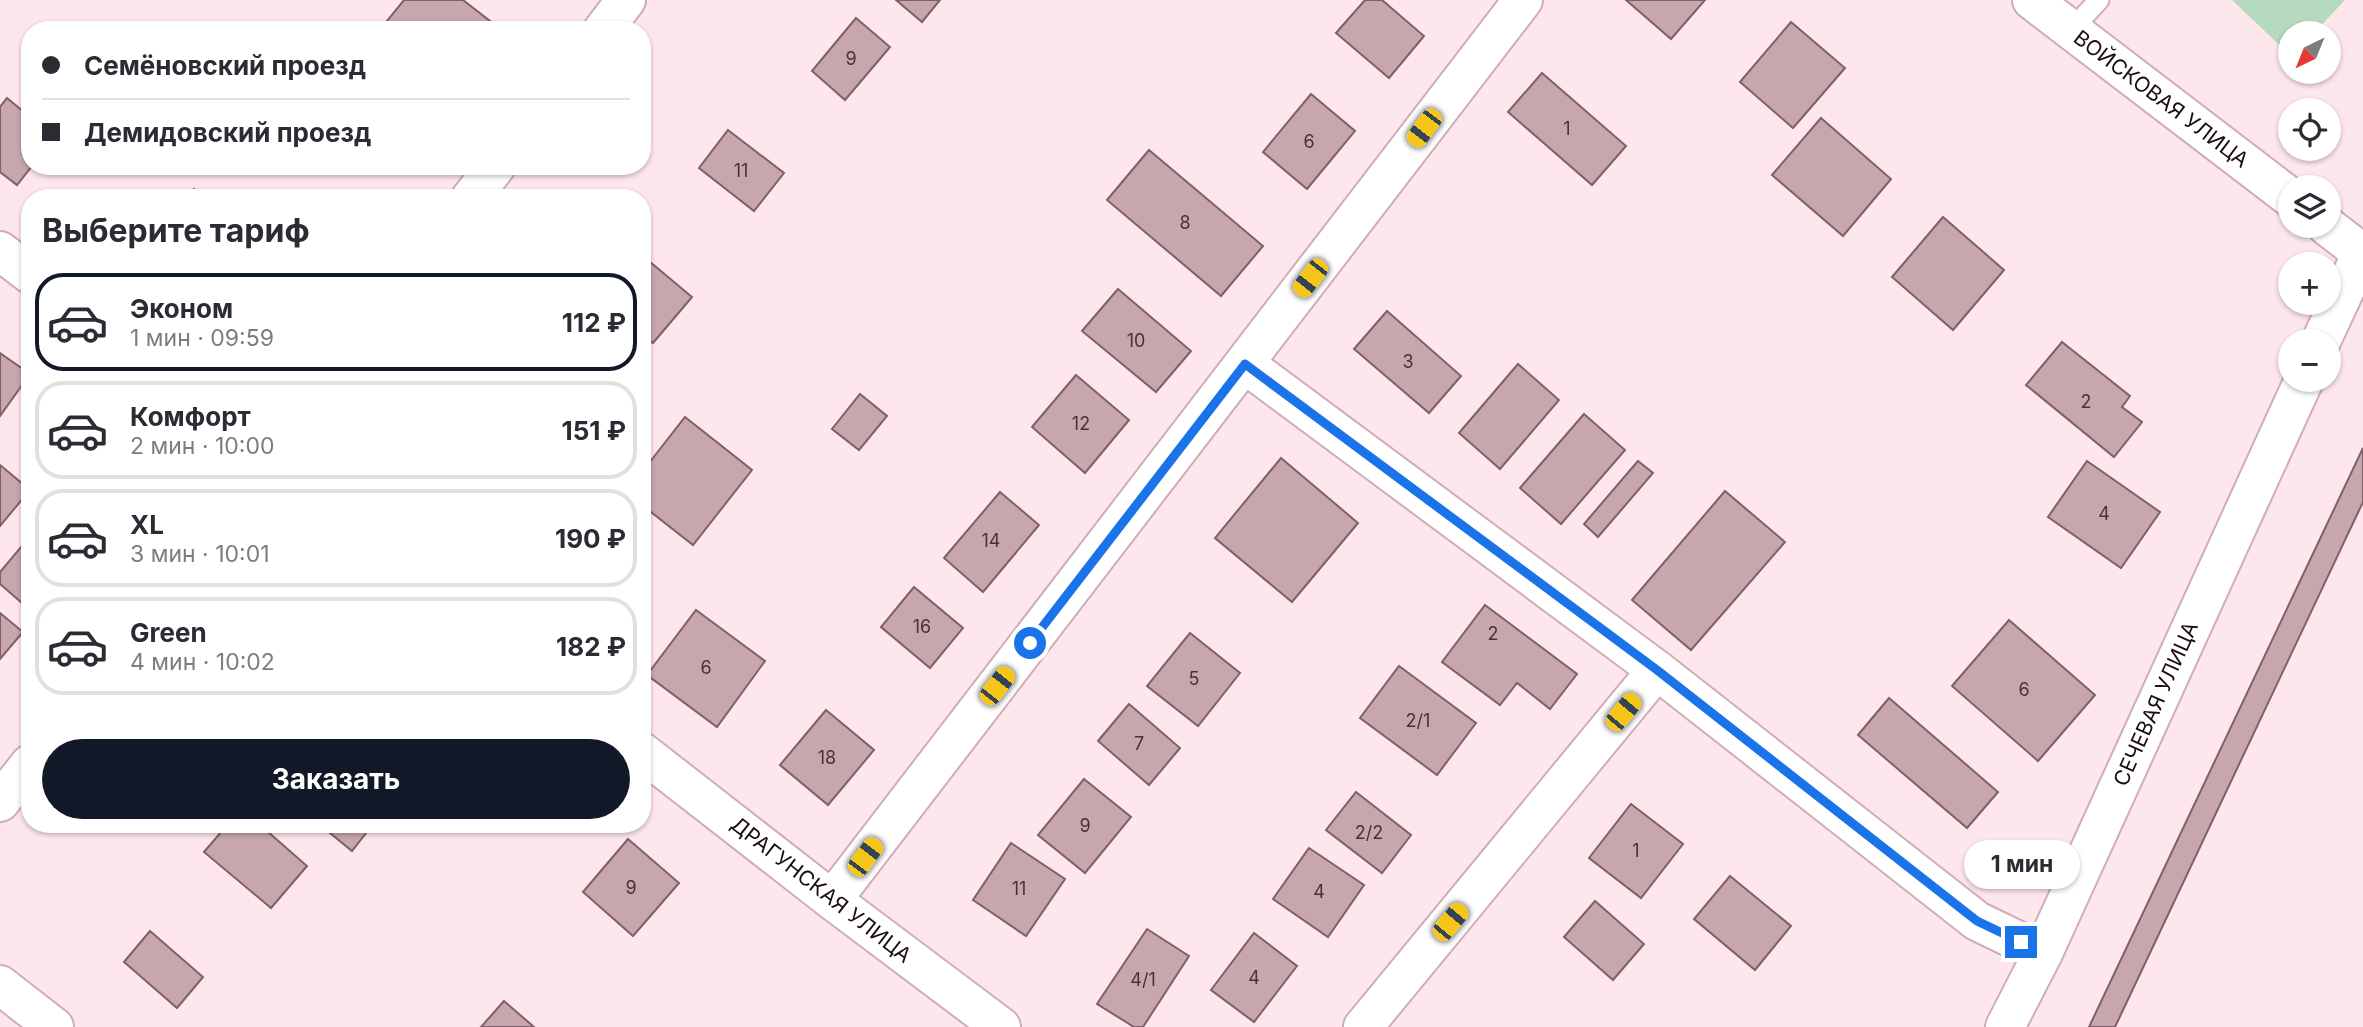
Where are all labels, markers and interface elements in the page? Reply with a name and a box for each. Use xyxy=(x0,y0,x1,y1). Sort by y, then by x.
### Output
north arrow xyxy=(2278,21,2342,84)
map controls xyxy=(2278,21,2341,392)
street label: ВОЙСКОВАЯ УЛИЦА xyxy=(2069,24,2254,173)
house number: 9 xyxy=(845,48,857,69)
text: Семёновский проезд xyxy=(84,50,366,81)
button: locate xyxy=(2278,98,2341,161)
car xyxy=(1403,105,1446,151)
text: Демидовский проезд xyxy=(84,117,371,148)
house number: 1 xyxy=(1563,118,1571,139)
house number: 6 xyxy=(1303,131,1315,152)
house number: 11 xyxy=(734,160,748,181)
button: layers xyxy=(2278,175,2341,238)
text: Выберите тариф xyxy=(42,211,310,250)
house number: 8 xyxy=(1179,212,1191,233)
button: + xyxy=(2278,252,2341,315)
car xyxy=(1289,255,1332,301)
icon: car xyxy=(46,291,109,354)
text: Эконом xyxy=(130,293,233,324)
text: 112 ₽ xyxy=(562,307,626,338)
text: 1 мин · 09:59 xyxy=(130,324,274,352)
button: − xyxy=(2278,329,2341,392)
house number: 10 xyxy=(1127,330,1145,351)
house number: 3 xyxy=(1402,351,1414,372)
house number: 2 xyxy=(2081,391,2091,412)
icon: car xyxy=(46,399,109,462)
text: Комфорт xyxy=(130,401,251,432)
house number: 12 xyxy=(1072,413,1090,434)
text: 151 ₽ xyxy=(562,415,626,446)
text: 2 мин · 10:00 xyxy=(130,432,274,460)
house number: 4 xyxy=(2098,503,2110,524)
icon: car xyxy=(46,507,109,570)
text: XL xyxy=(130,509,164,540)
text: 190 ₽ xyxy=(555,523,626,554)
house number: 14 xyxy=(982,530,1000,551)
text: 3 мин · 10:01 xyxy=(130,540,270,568)
icon: car xyxy=(46,615,109,678)
house number: 16 xyxy=(913,616,931,637)
text: Green xyxy=(130,617,207,648)
street label: СЕЧЕВАЯ УЛИЦА xyxy=(2108,618,2203,790)
house number: 2 xyxy=(1488,623,1498,644)
route start xyxy=(1014,627,1046,659)
text: 182 ₽ xyxy=(556,631,626,662)
text: 4 мин · 10:02 xyxy=(130,648,275,676)
house number: 6 xyxy=(700,657,712,678)
car xyxy=(976,663,1019,709)
house number: 5 xyxy=(1189,668,1199,689)
house number: 6 xyxy=(2018,679,2030,700)
car xyxy=(1602,689,1645,735)
house number: 2/1 xyxy=(1406,710,1430,731)
house number: 7 xyxy=(1134,733,1144,754)
button: Заказать xyxy=(42,739,630,819)
house number: 18 xyxy=(818,747,836,768)
street label: ДРАГУНСКАЯ УЛИЦА xyxy=(726,811,917,968)
house number: 9 xyxy=(1079,815,1091,836)
house number: 2/2 xyxy=(1355,822,1383,843)
car xyxy=(844,834,887,880)
house number: 1 xyxy=(1632,840,1640,861)
callout: 1 мин xyxy=(1963,841,2079,890)
text: 1 мин xyxy=(1991,850,2053,878)
house number: 9 xyxy=(625,877,637,898)
house number: 11 xyxy=(1012,878,1026,899)
house number: 4 xyxy=(1313,881,1325,902)
car xyxy=(1429,899,1472,945)
route end xyxy=(2005,926,2037,958)
house number: 4 xyxy=(1248,967,1260,988)
house number: 4/1 xyxy=(1130,969,1156,990)

